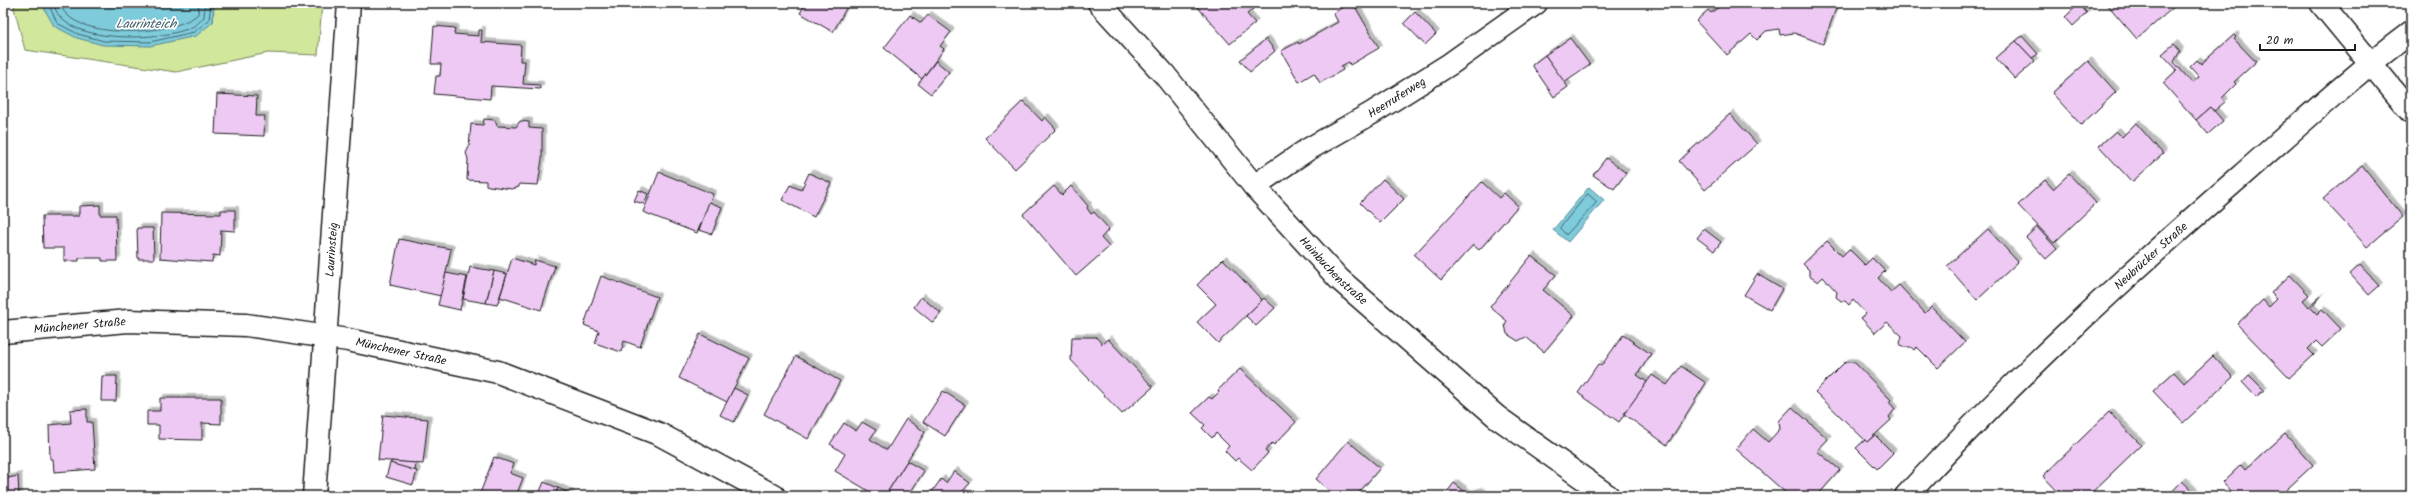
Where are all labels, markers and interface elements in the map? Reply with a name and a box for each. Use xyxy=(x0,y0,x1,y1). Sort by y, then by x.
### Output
water label: Laurinteich xyxy=(116,14,177,35)
scale bar xyxy=(2260,26,2355,52)
text: 20 m xyxy=(2266,31,2294,50)
street label: Heerruferweg xyxy=(1364,72,1430,123)
street label: Neubrücker Straße xyxy=(2110,217,2192,294)
street label: Laurinsteig xyxy=(320,221,343,278)
street label: Hainbuchenstraße xyxy=(1295,232,1372,310)
street label: Münchener Straße xyxy=(33,312,127,339)
street label: Münchener Straße xyxy=(354,332,449,370)

